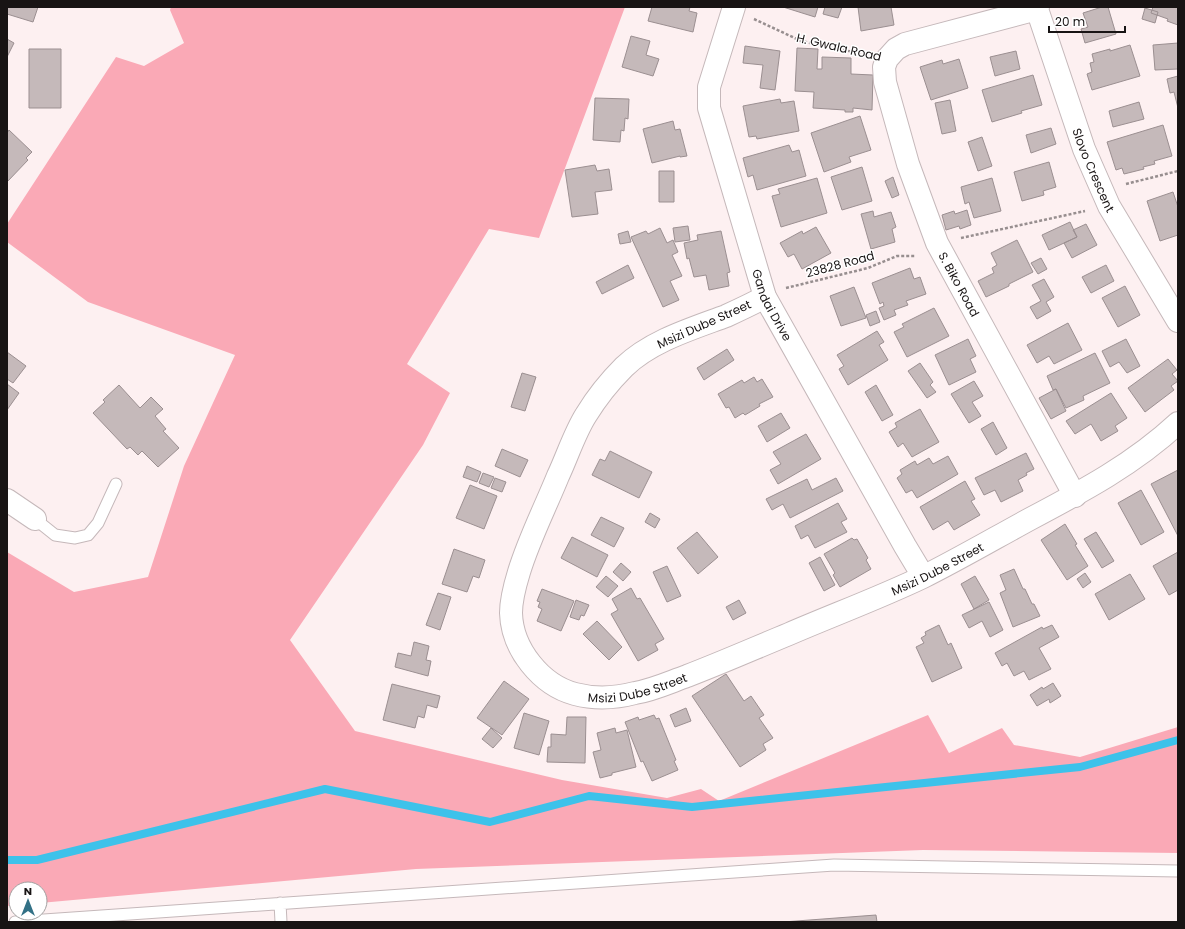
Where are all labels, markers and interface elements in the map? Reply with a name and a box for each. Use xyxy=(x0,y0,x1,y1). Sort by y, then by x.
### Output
scale bar xyxy=(1049,8,1125,34)
text: 20 m xyxy=(1055,13,1085,30)
street label: H. Gwala Road xyxy=(795,29,883,65)
street label: Slovo Crescent xyxy=(1069,126,1119,215)
street label: 23828 Road xyxy=(804,247,876,281)
street label: S. Biko Road xyxy=(935,249,984,320)
street label: Gandai Drive xyxy=(749,267,796,344)
street label: Msizi Dube Street xyxy=(654,296,754,352)
street label: Msizi Dube Street xyxy=(888,538,986,599)
street label: Msizi Dube Street xyxy=(587,668,689,706)
north arrow xyxy=(8,881,48,921)
text: N xyxy=(24,883,32,899)

